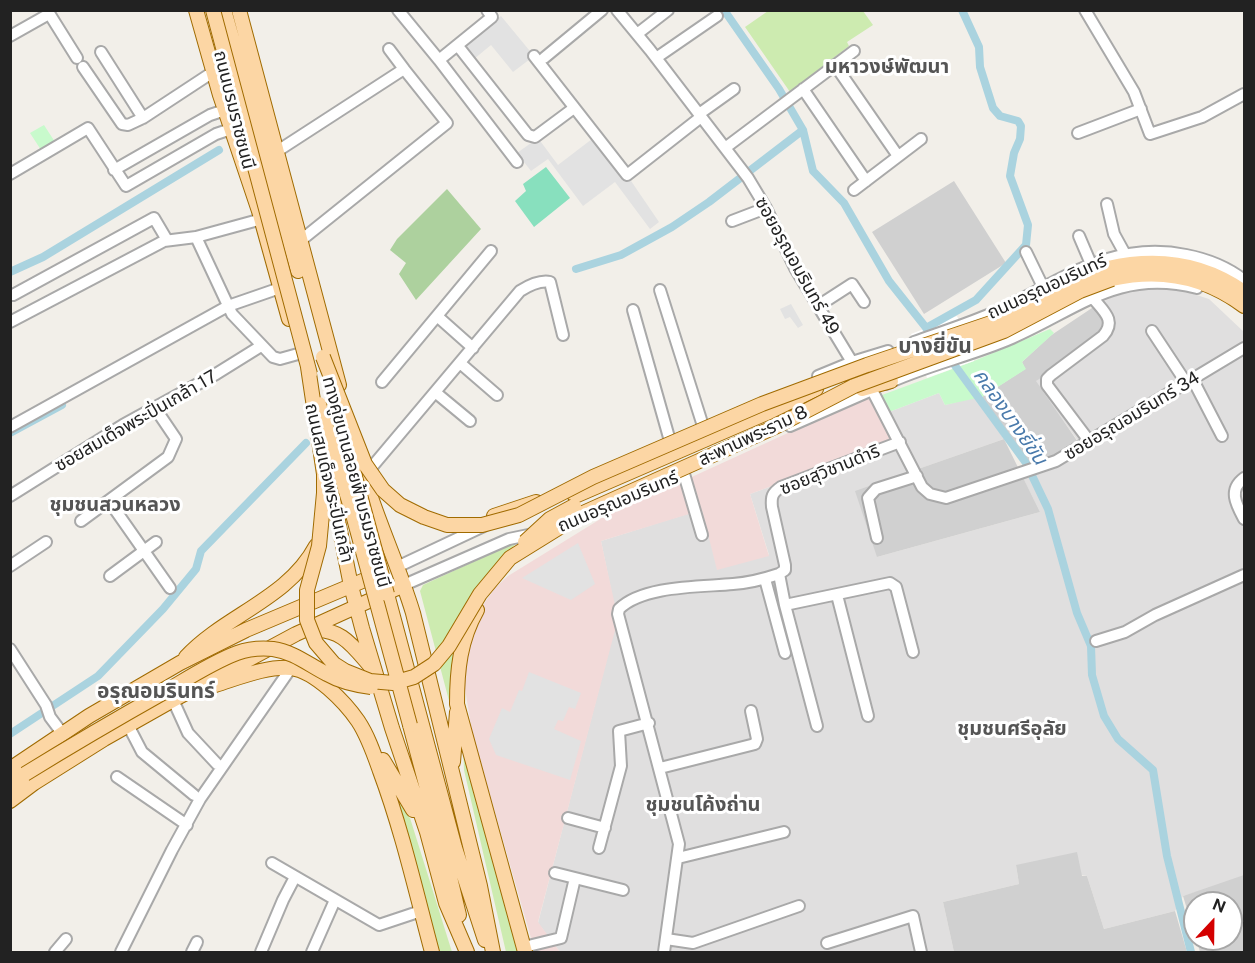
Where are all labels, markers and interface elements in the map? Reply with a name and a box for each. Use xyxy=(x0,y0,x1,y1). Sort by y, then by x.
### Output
street label: ถนนบรมราชชนนี xyxy=(209,48,259,172)
district label: มหาวงษ์พัฒนา xyxy=(825,55,949,79)
street label: ซอยอรุณอมรินทร์ 49 xyxy=(750,193,844,339)
street label: ถนนอรุณอมรินทร์ xyxy=(984,250,1110,324)
district label: บางยี่ขัน xyxy=(898,334,972,360)
water label: คลองบางยี่ขัน xyxy=(968,364,1052,470)
street label: ซอยสมเด็จพระปิ่นเกล้า 17 xyxy=(51,366,221,476)
street label: ซอยอรุณอมรินทร์ 34 xyxy=(1060,367,1204,465)
street label: ทางคู่ขนานลอยฟ้าบรมราชชนนี xyxy=(317,374,395,590)
street label: ถนนสมเด็จพระปิ่นเกล้า xyxy=(300,401,358,565)
street label: สะพานพระราม 8 xyxy=(695,401,811,471)
street label: ซอยสุวิชานดำริ xyxy=(777,440,883,500)
street label: ถนนอรุณอมรินทร์ xyxy=(554,467,682,537)
district label: ชุมชนสวนหลวง xyxy=(49,493,181,517)
district label: อรุณอมรินทร์ xyxy=(97,679,215,705)
district label: ชุมชนศรีอุลัย xyxy=(957,717,1067,741)
district label: ชุมชนโค้งถ่าน xyxy=(645,793,761,817)
north arrow xyxy=(1183,891,1243,951)
text: N xyxy=(1210,895,1229,917)

